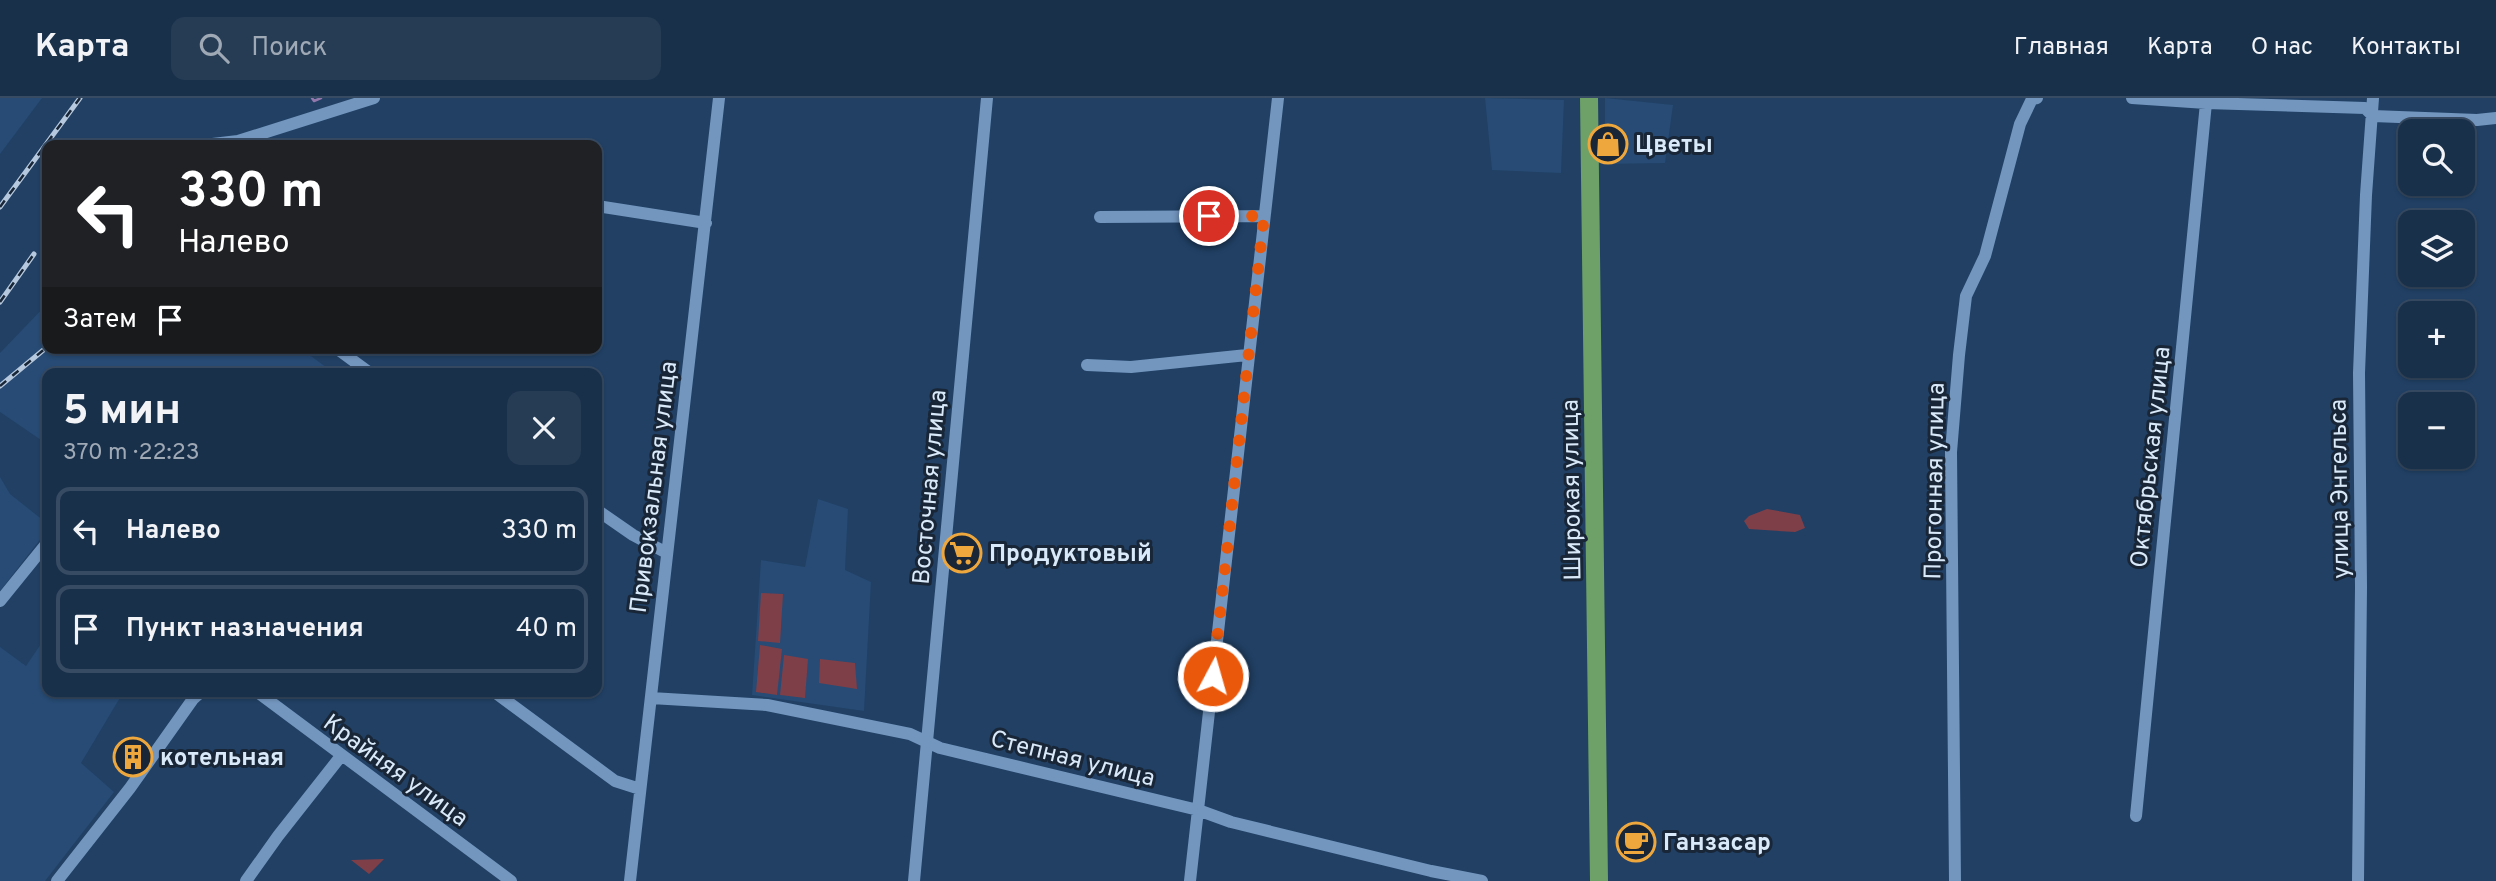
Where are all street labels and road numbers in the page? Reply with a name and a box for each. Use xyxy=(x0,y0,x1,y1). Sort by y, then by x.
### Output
street label: Октябрьская улица xyxy=(2125,345,2179,569)
street label: Привокзальная улица xyxy=(625,360,685,615)
street label: Прогонная улица xyxy=(1919,382,1953,580)
street label: Восточная улица xyxy=(908,389,954,586)
street label: Широкая улица xyxy=(1556,399,1590,581)
street label: улица Энгельса xyxy=(2324,399,2358,579)
street label: Крайняя улица xyxy=(316,709,473,834)
street label: Степная улица xyxy=(987,725,1158,795)

